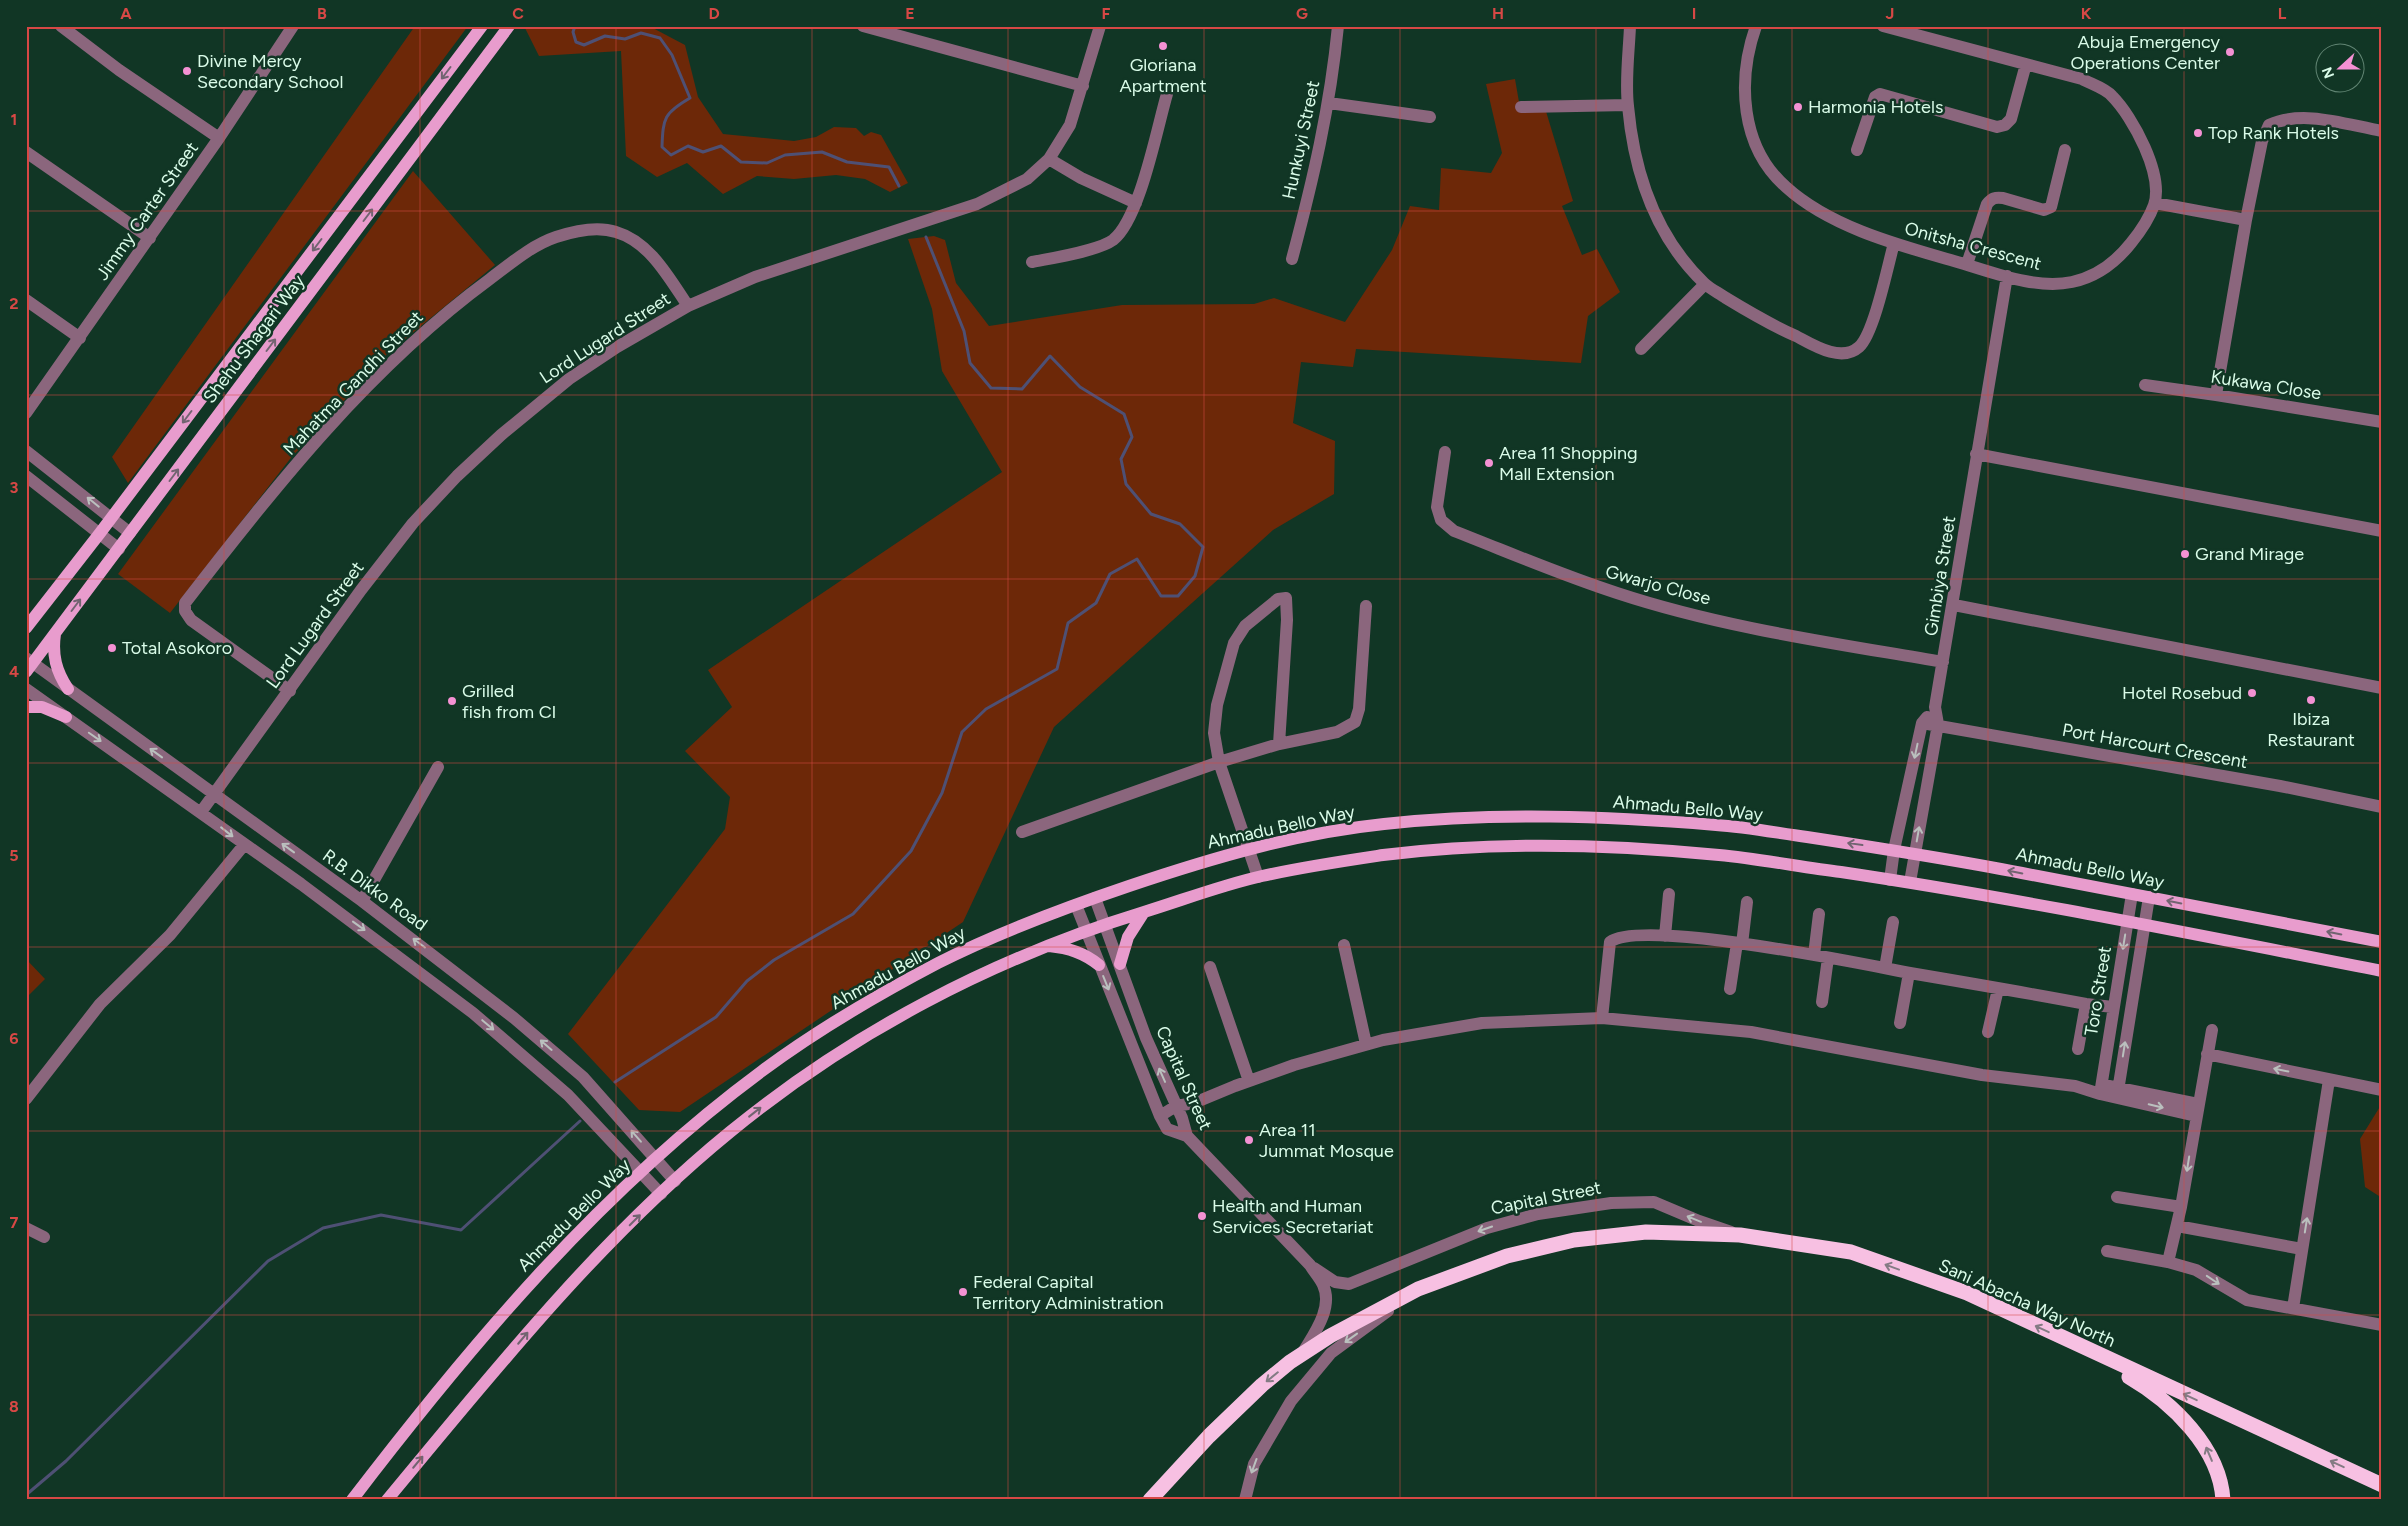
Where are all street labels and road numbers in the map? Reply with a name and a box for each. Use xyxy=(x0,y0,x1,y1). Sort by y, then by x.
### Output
street label: Hunkuyi Street xyxy=(1278,78,1324,201)
street label: Jimmy Carter Street xyxy=(91,138,203,284)
street label: Onitsha Crescent xyxy=(1902,217,2044,275)
street label: Shehu Shagari Way xyxy=(198,270,310,408)
street label: Lord Lugard Street xyxy=(535,287,675,388)
street label: Mahatma Gandhi Street xyxy=(278,306,428,460)
street label: Kukawa Close xyxy=(2209,365,2323,405)
street label: Gimbiya Street xyxy=(1920,514,1960,638)
street label: Lord Lugard Street xyxy=(262,557,369,693)
street label: Gwarjo Close xyxy=(1603,560,1713,610)
street label: Port Harcourt Crescent xyxy=(2060,719,2250,773)
street label: Ahmadu Bello Way xyxy=(1612,790,1764,826)
street label: Ahmadu Bello Way xyxy=(1205,800,1357,853)
street label: Ahmadu Bello Way xyxy=(2014,843,2166,893)
street label: R.B. Dikko Road xyxy=(318,845,432,935)
street label: Ahmadu Bello Way xyxy=(827,922,970,1014)
street label: Toro Street xyxy=(2080,944,2116,1037)
street label: Capital Street xyxy=(1151,1022,1217,1134)
street label: Ahmadu Bello Way xyxy=(513,1154,635,1276)
street label: Capital Street xyxy=(1489,1177,1603,1219)
street label: Sani Abacha Way North xyxy=(1935,1254,2119,1352)

